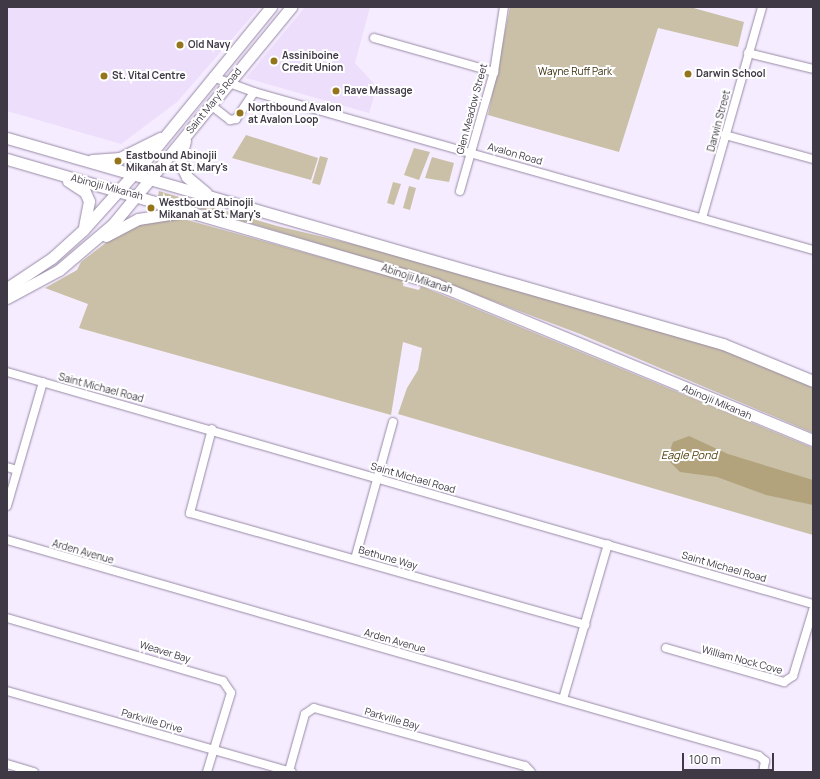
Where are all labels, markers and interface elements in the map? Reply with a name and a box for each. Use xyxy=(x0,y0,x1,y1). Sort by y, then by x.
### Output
place label: Old Navy xyxy=(188,39,230,51)
marker: Old Navy xyxy=(175,40,185,50)
place label: Assiniboine Credit Union xyxy=(282,49,343,72)
marker: Assiniboine Credit Union xyxy=(269,56,279,66)
street label: Glen Meadow Street xyxy=(454,62,490,156)
street label: Saint Mary's Road xyxy=(184,66,244,136)
park label: Wayne Ruff Park xyxy=(538,66,612,78)
place label: Darwin School xyxy=(696,68,766,80)
marker: Darwin School xyxy=(683,69,693,79)
place label: St. Vital Centre xyxy=(112,70,186,82)
marker: St. Vital Centre xyxy=(99,71,109,81)
place label: Rave Massage xyxy=(344,85,413,97)
marker: Rave Massage xyxy=(331,86,341,96)
street label: Darwin Street xyxy=(705,89,733,153)
place label: Northbound Avalon at Avalon Loop xyxy=(248,101,341,124)
marker: Northbound Avalon at Avalon Loop xyxy=(235,108,245,118)
street label: Avalon Road xyxy=(486,140,544,168)
place label: Eastbound Abinojii Mikanah at St. Mary's xyxy=(126,149,228,172)
marker: Eastbound Abinojii Mikanah at St. Mary's xyxy=(113,156,123,166)
street label: Abinojii Mikanah xyxy=(70,172,144,202)
place label: Westbound Abinojii Mikanah at St. Mary's xyxy=(159,196,261,220)
marker: Westbound Abinojii Mikanah at St. Mary's xyxy=(146,203,156,213)
street label: Abinojii Mikanah xyxy=(380,262,454,296)
street label: Saint Michael Road xyxy=(57,371,145,405)
street label: Abinojii Mikanah xyxy=(680,382,754,422)
water label: Eagle Pond xyxy=(661,448,717,462)
street label: Saint Michael Road xyxy=(369,460,457,496)
street label: Arden Avenue xyxy=(51,537,115,567)
street label: Bethune Way xyxy=(357,544,419,572)
street label: Saint Michael Road xyxy=(680,549,768,585)
street label: Arden Avenue xyxy=(363,626,427,656)
street label: Weaver Bay xyxy=(138,639,192,665)
street label: William Nock Cove xyxy=(700,643,784,677)
street label: Parkville Bay xyxy=(363,705,421,733)
street label: Parkville Drive xyxy=(120,707,184,735)
scale bar xyxy=(684,745,776,771)
text: 100 m xyxy=(689,751,721,768)

